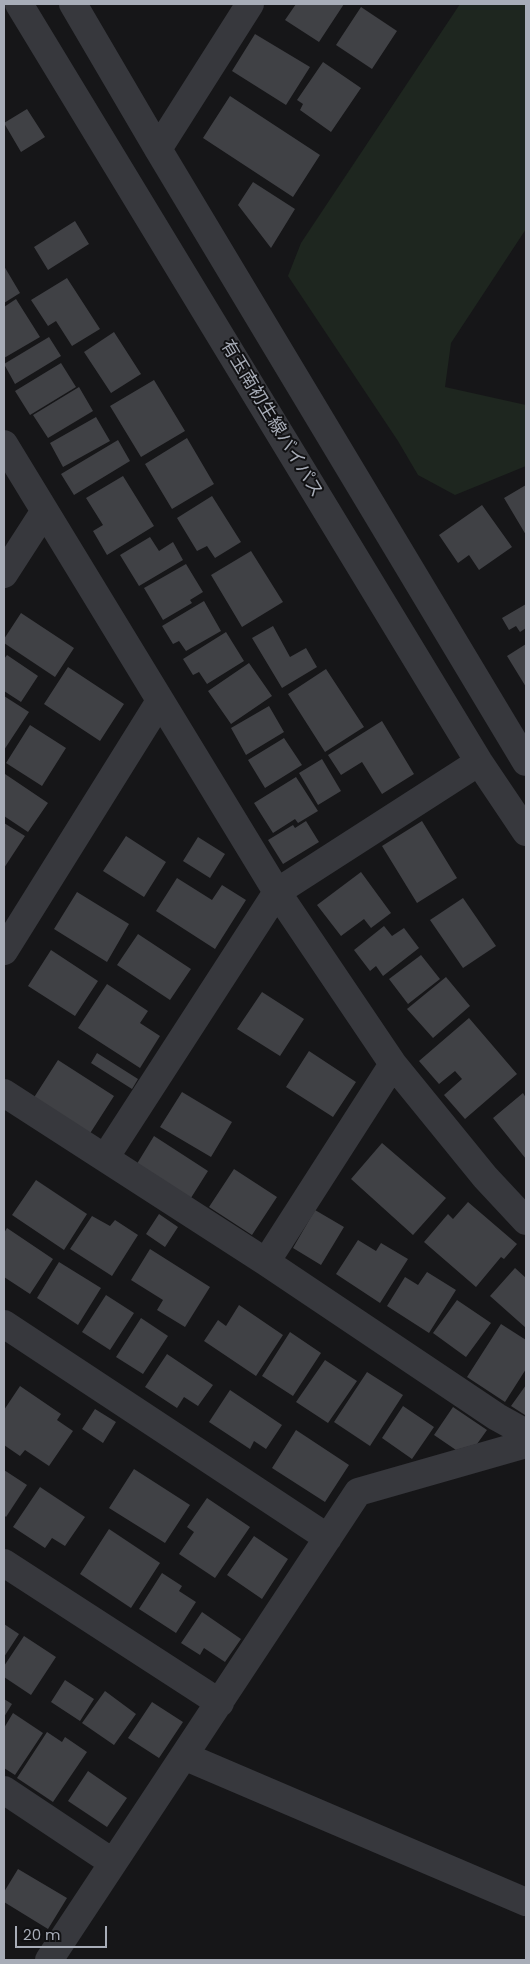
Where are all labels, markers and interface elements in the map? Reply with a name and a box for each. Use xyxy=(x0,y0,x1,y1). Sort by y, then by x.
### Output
street label: 有玉南初生線バイパス xyxy=(215,336,327,502)
scale bar xyxy=(18,1916,110,1948)
text: 20 m xyxy=(23,1924,61,1945)

